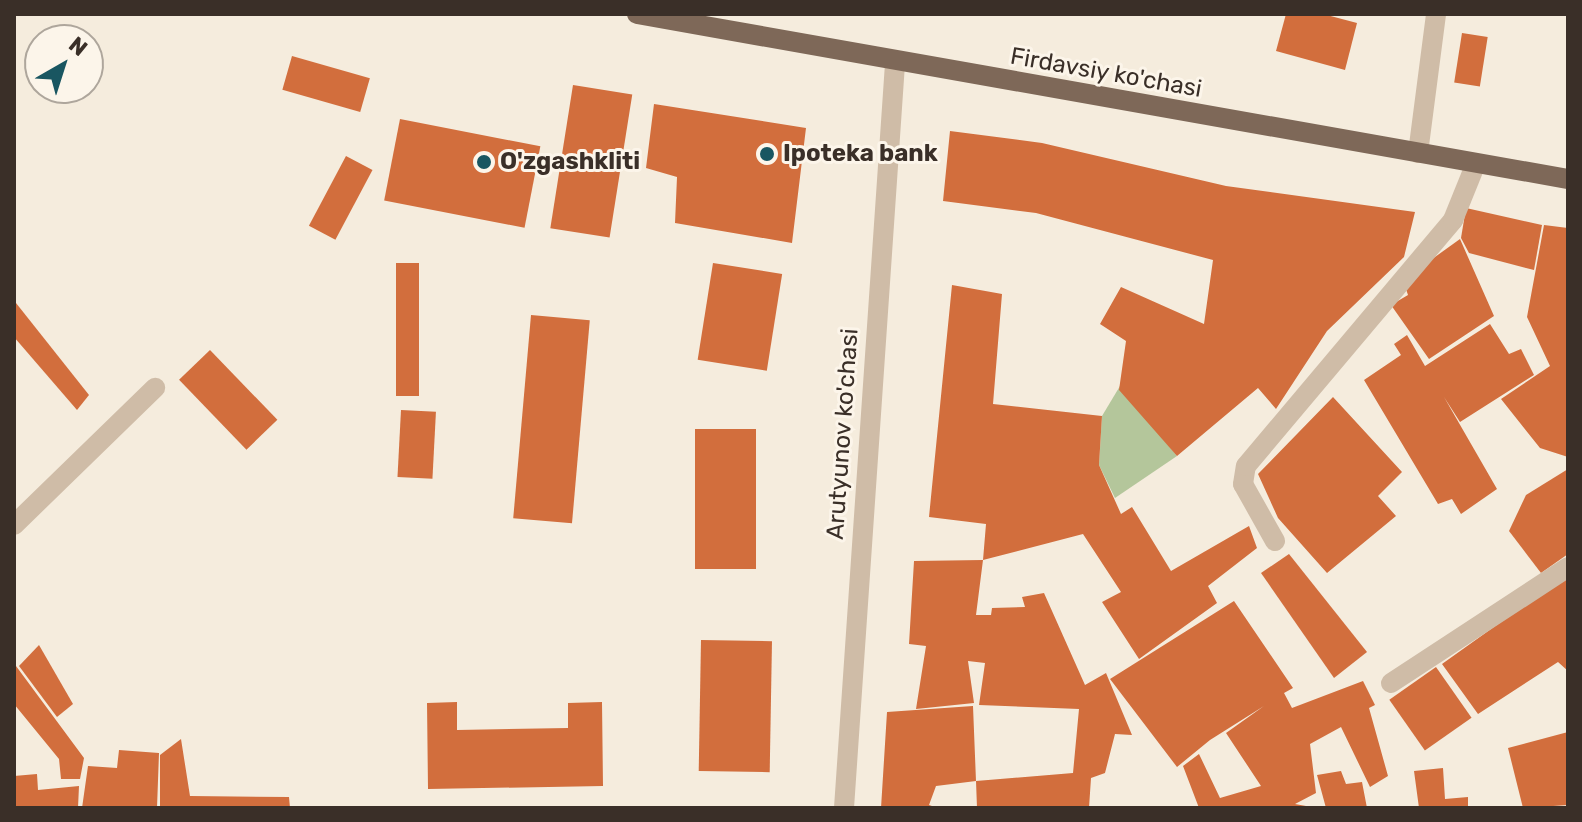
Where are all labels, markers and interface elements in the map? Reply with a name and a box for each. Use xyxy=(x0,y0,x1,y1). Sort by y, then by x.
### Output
north arrow xyxy=(24,24,104,104)
text: N xyxy=(64,31,93,62)
street label: Firdavsiy ko'chasi xyxy=(1008,42,1204,104)
place label: Ipoteka bank xyxy=(783,140,938,168)
marker: Ipoteka bank xyxy=(758,145,776,163)
place label: O'zgashkliti xyxy=(500,148,640,176)
marker: O'zgashkliti xyxy=(475,153,493,171)
street label: Arutyunov ko'chasi xyxy=(821,327,865,541)

